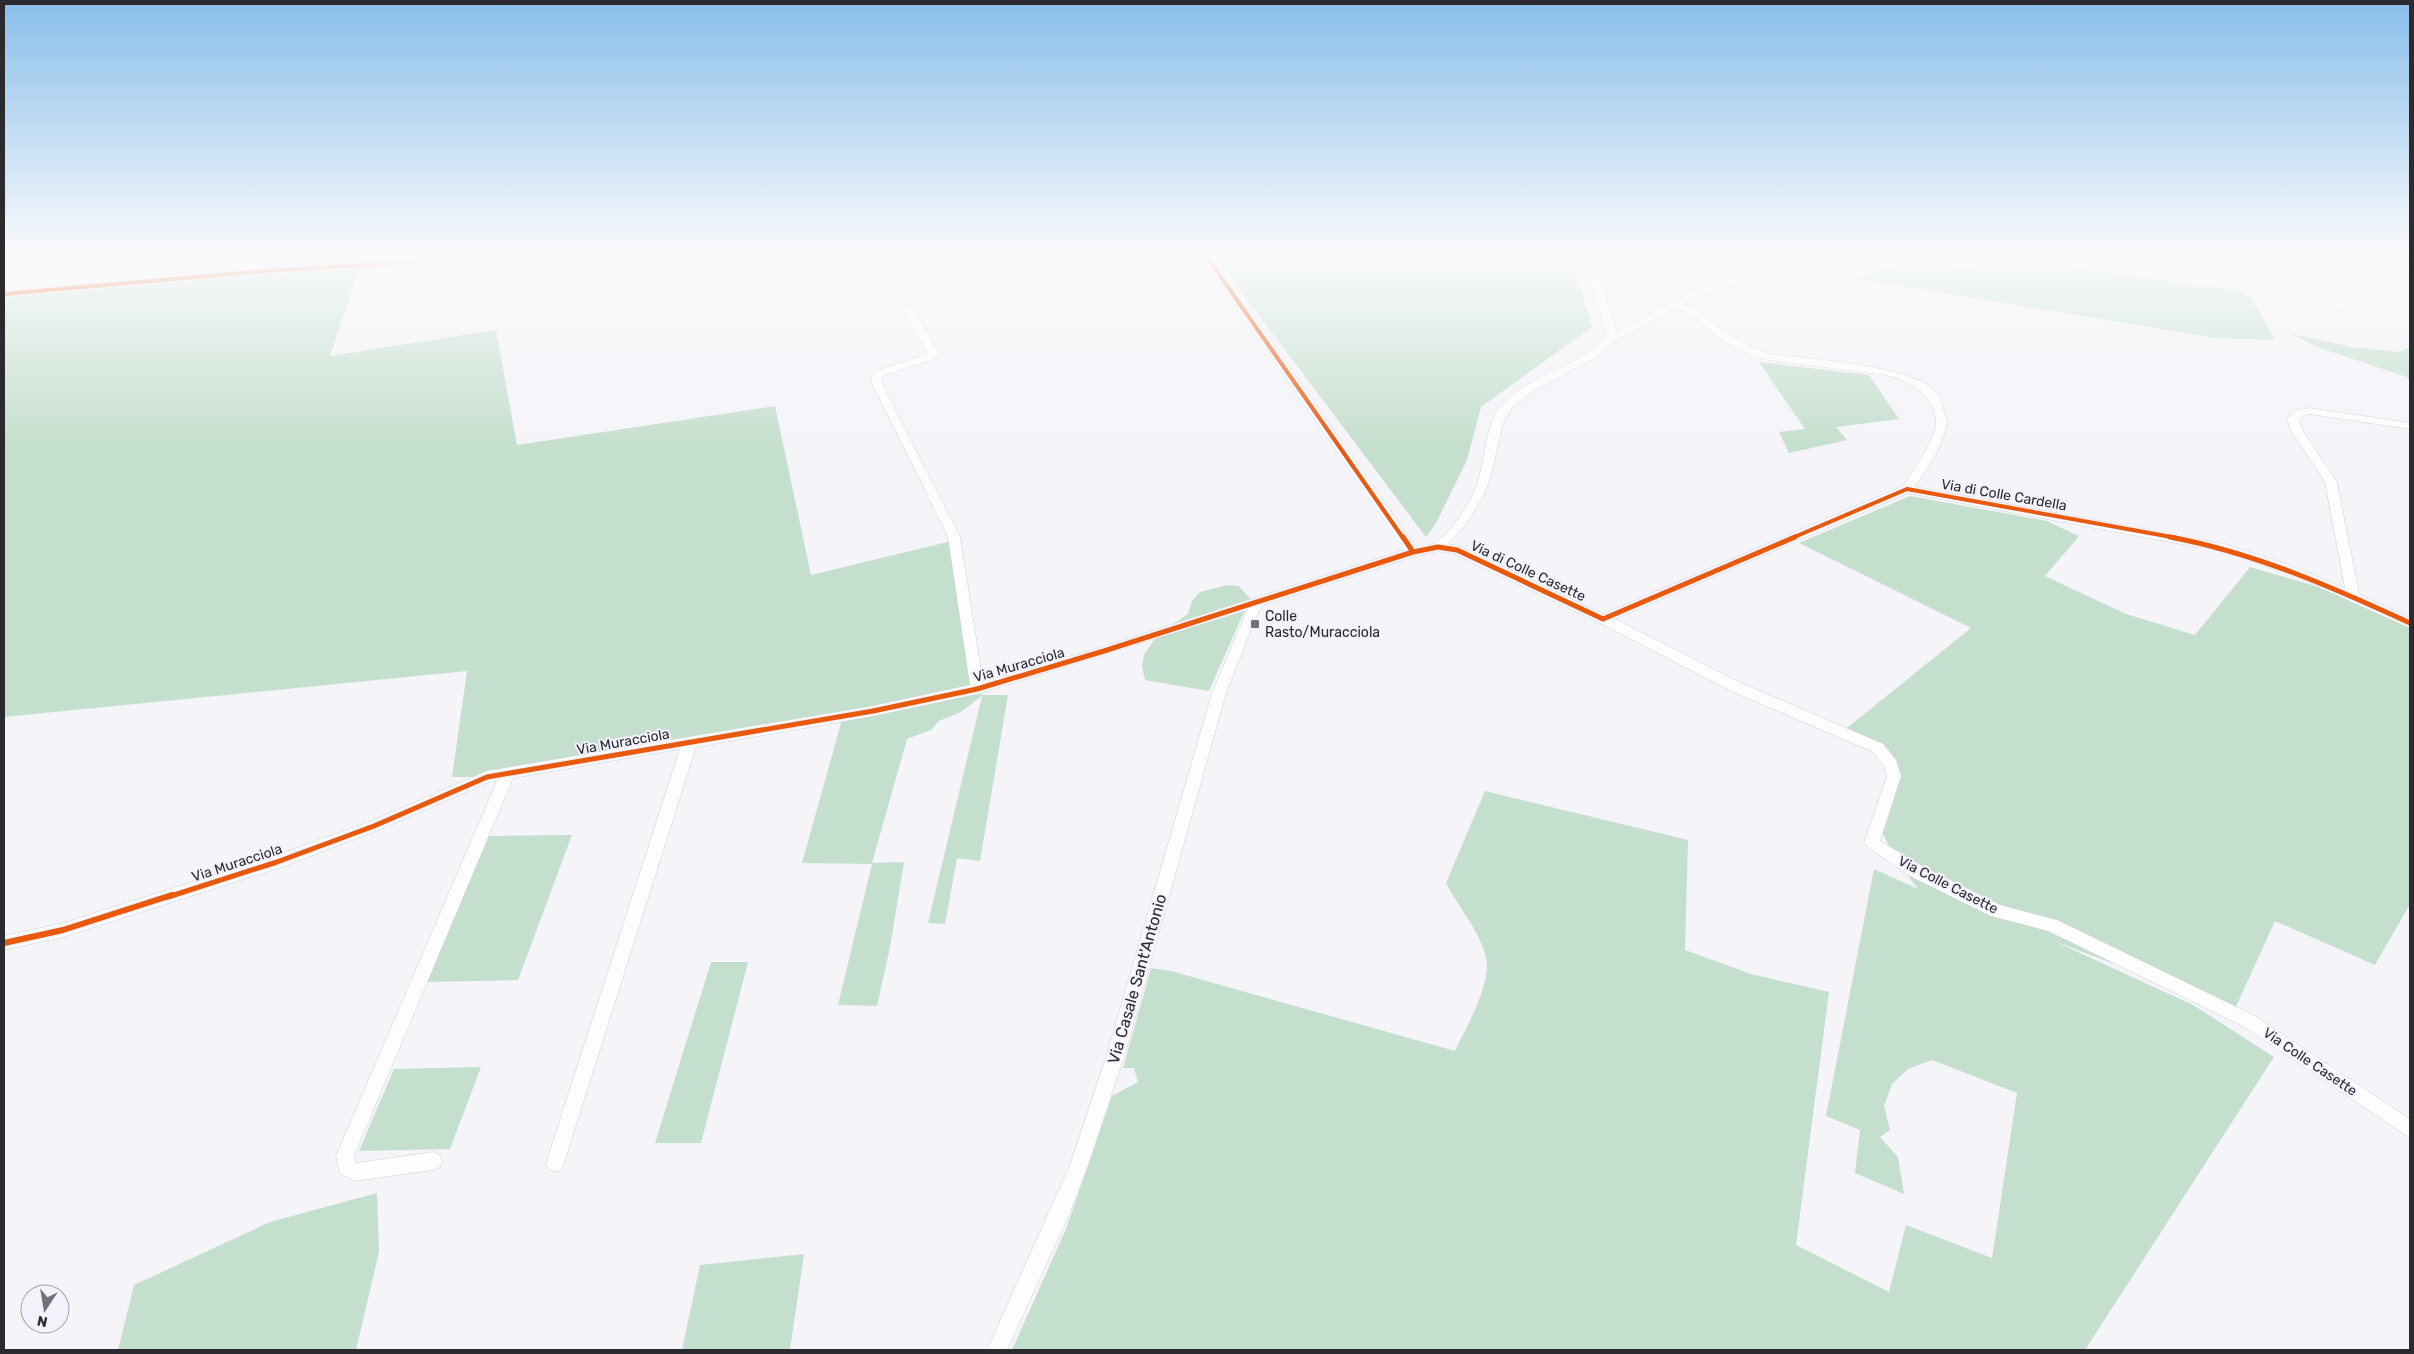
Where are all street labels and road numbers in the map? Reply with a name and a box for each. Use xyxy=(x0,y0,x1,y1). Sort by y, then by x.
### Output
street label: Via di Colle Cardella xyxy=(1940,476,2068,514)
street label: Via di Colle Casette xyxy=(1468,537,1588,605)
street label: Via Muracciola xyxy=(971,644,1067,686)
street label: Via Muracciola xyxy=(575,725,671,759)
street label: Via Muracciola xyxy=(190,840,284,886)
street label: Via Colle Casette xyxy=(1895,852,2001,918)
street label: Via Casale Sant'Antonio xyxy=(1104,892,1170,1066)
street label: Via Colle Casette xyxy=(2260,1024,2360,1100)

